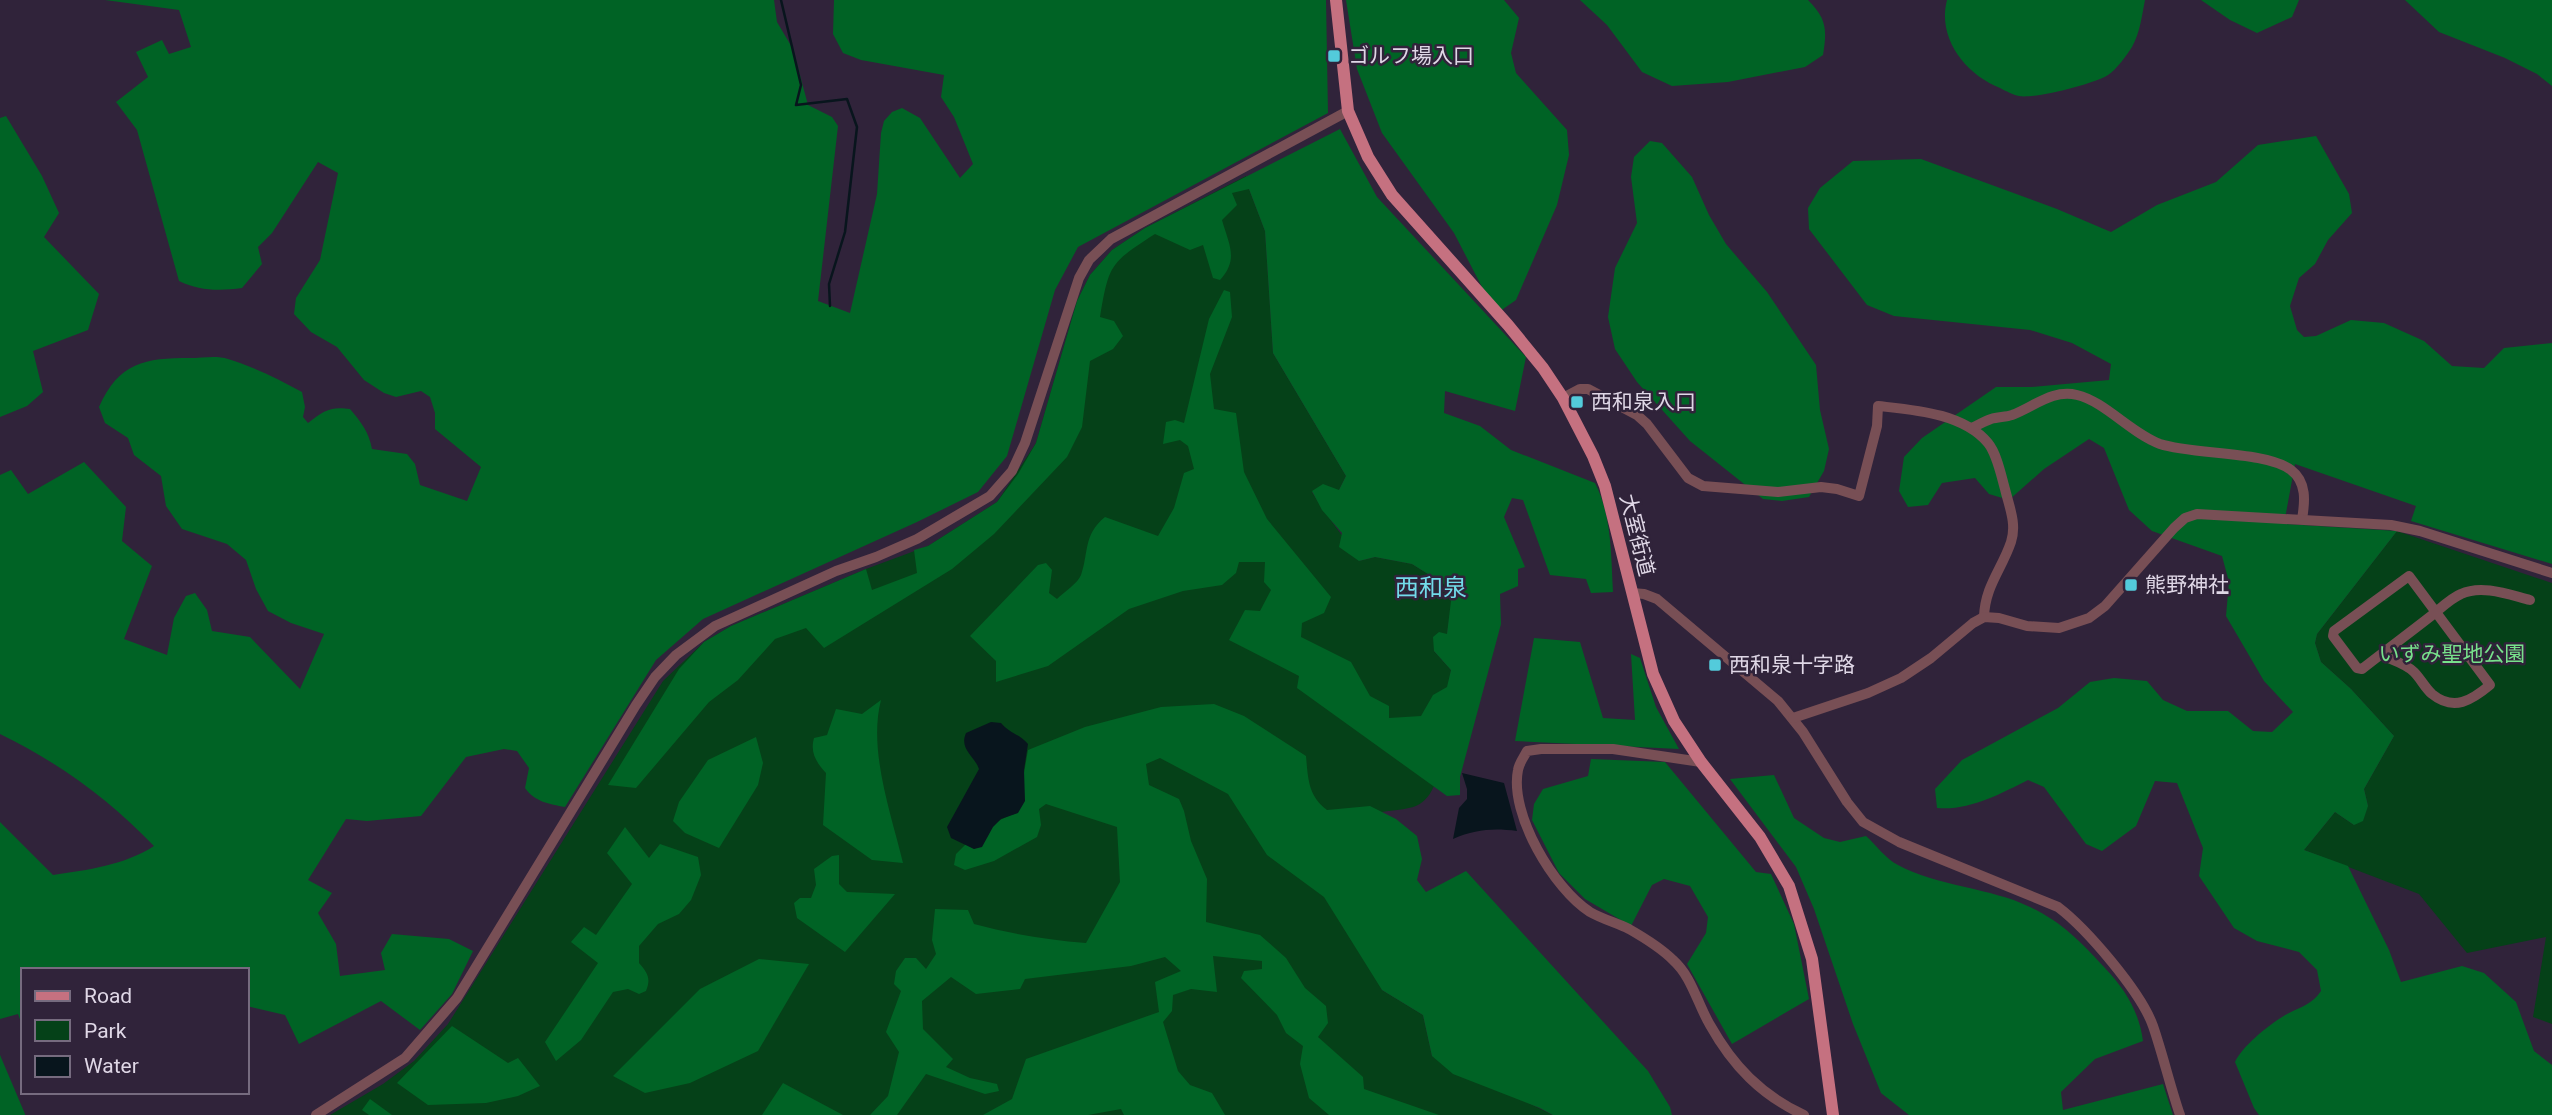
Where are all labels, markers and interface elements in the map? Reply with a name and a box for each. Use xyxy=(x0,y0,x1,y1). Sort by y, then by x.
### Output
place label: ゴルフ場入口 xyxy=(1348,44,1474,68)
marker: ゴルフ場入口 xyxy=(1326,48,1342,64)
place label: 西和泉入口 xyxy=(1591,390,1696,414)
marker: 西和泉入口 xyxy=(1569,394,1585,410)
street label: 大室街道 xyxy=(1615,491,1659,579)
place label: 熊野神社 xyxy=(2145,573,2229,597)
district label: 西和泉 xyxy=(1395,574,1467,602)
marker: 熊野神社 xyxy=(2123,577,2139,593)
park label: いずみ聖地公園 xyxy=(2379,642,2526,666)
place label: 西和泉十字路 xyxy=(1729,653,1855,677)
marker: 西和泉十字路 xyxy=(1707,657,1723,673)
legend xyxy=(21,968,248,1094)
text: Road xyxy=(84,984,132,1008)
text: Park xyxy=(84,1019,127,1043)
text: Water xyxy=(84,1054,139,1078)

